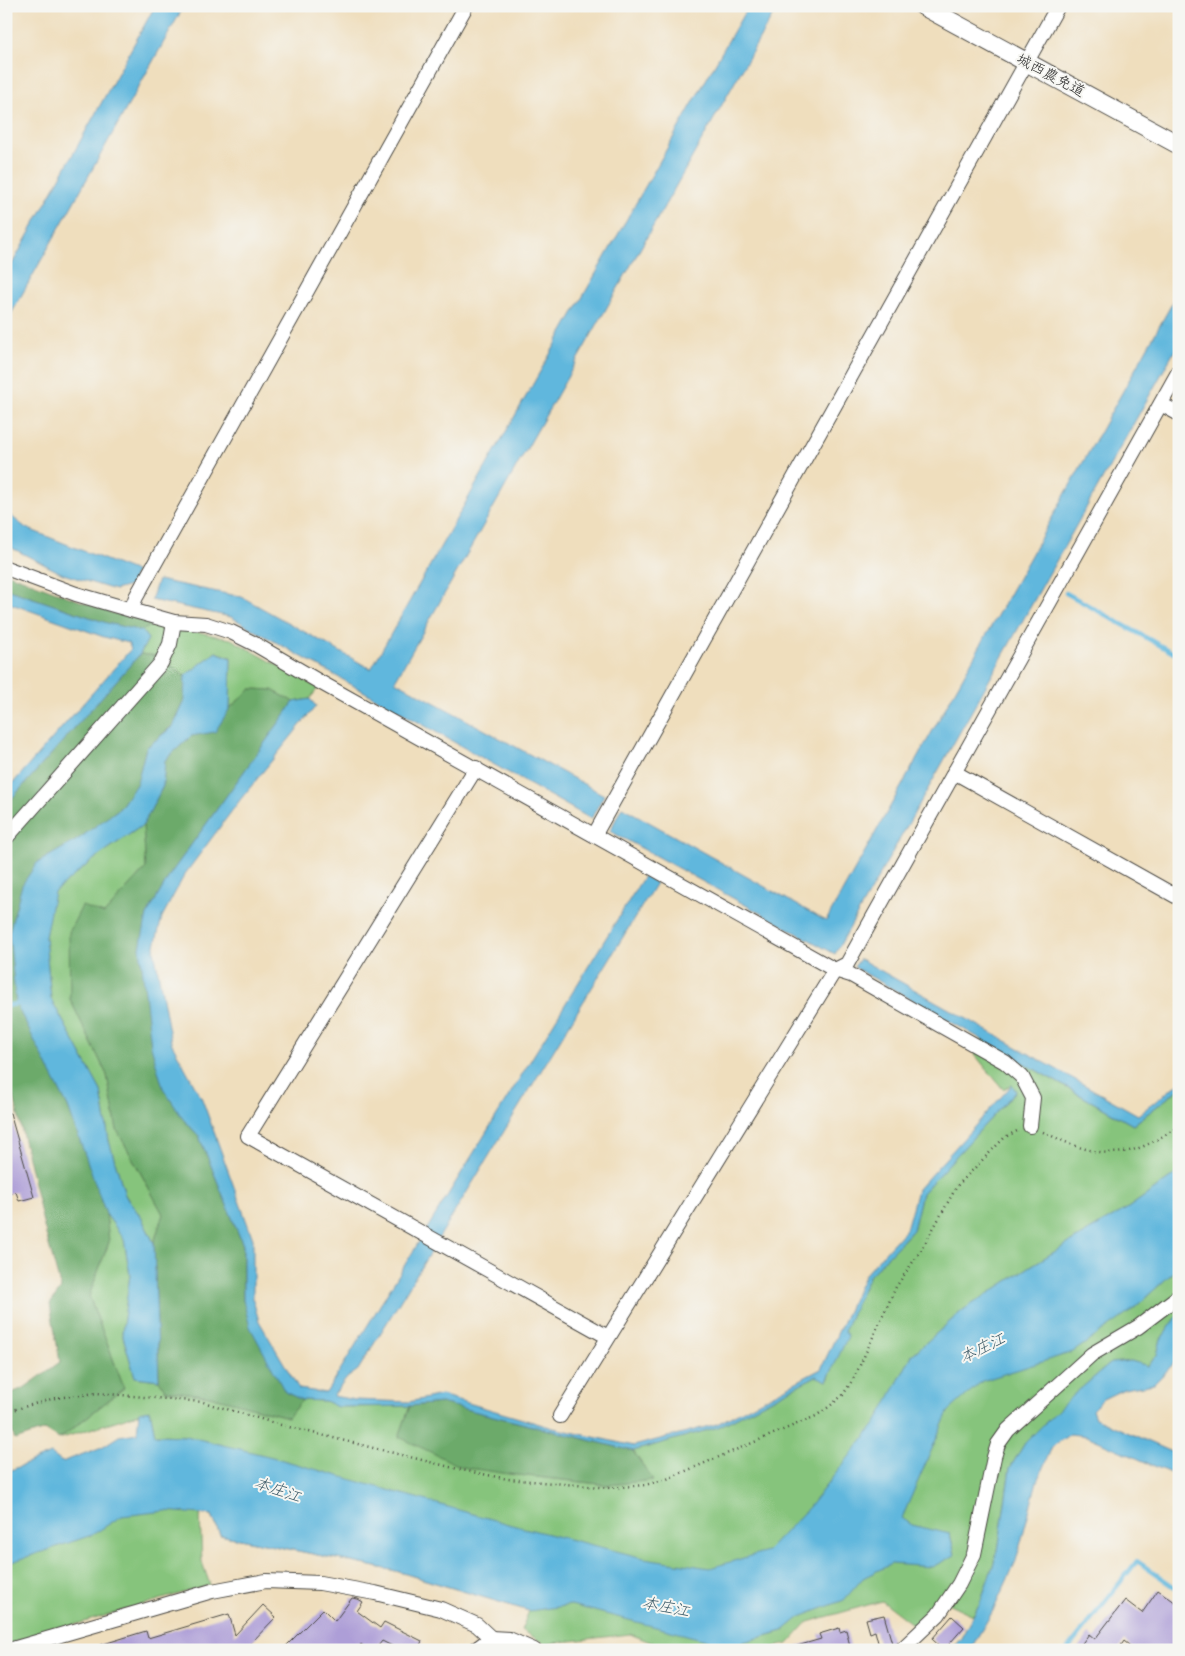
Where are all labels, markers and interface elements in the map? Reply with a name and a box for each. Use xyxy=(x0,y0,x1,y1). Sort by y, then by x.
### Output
street label: 城西農免道 xyxy=(1013,50,1088,102)
water label: 本庄江 xyxy=(957,1329,1010,1369)
water label: 本庄江 xyxy=(251,1474,304,1509)
water label: 本庄江 xyxy=(640,1593,692,1624)

